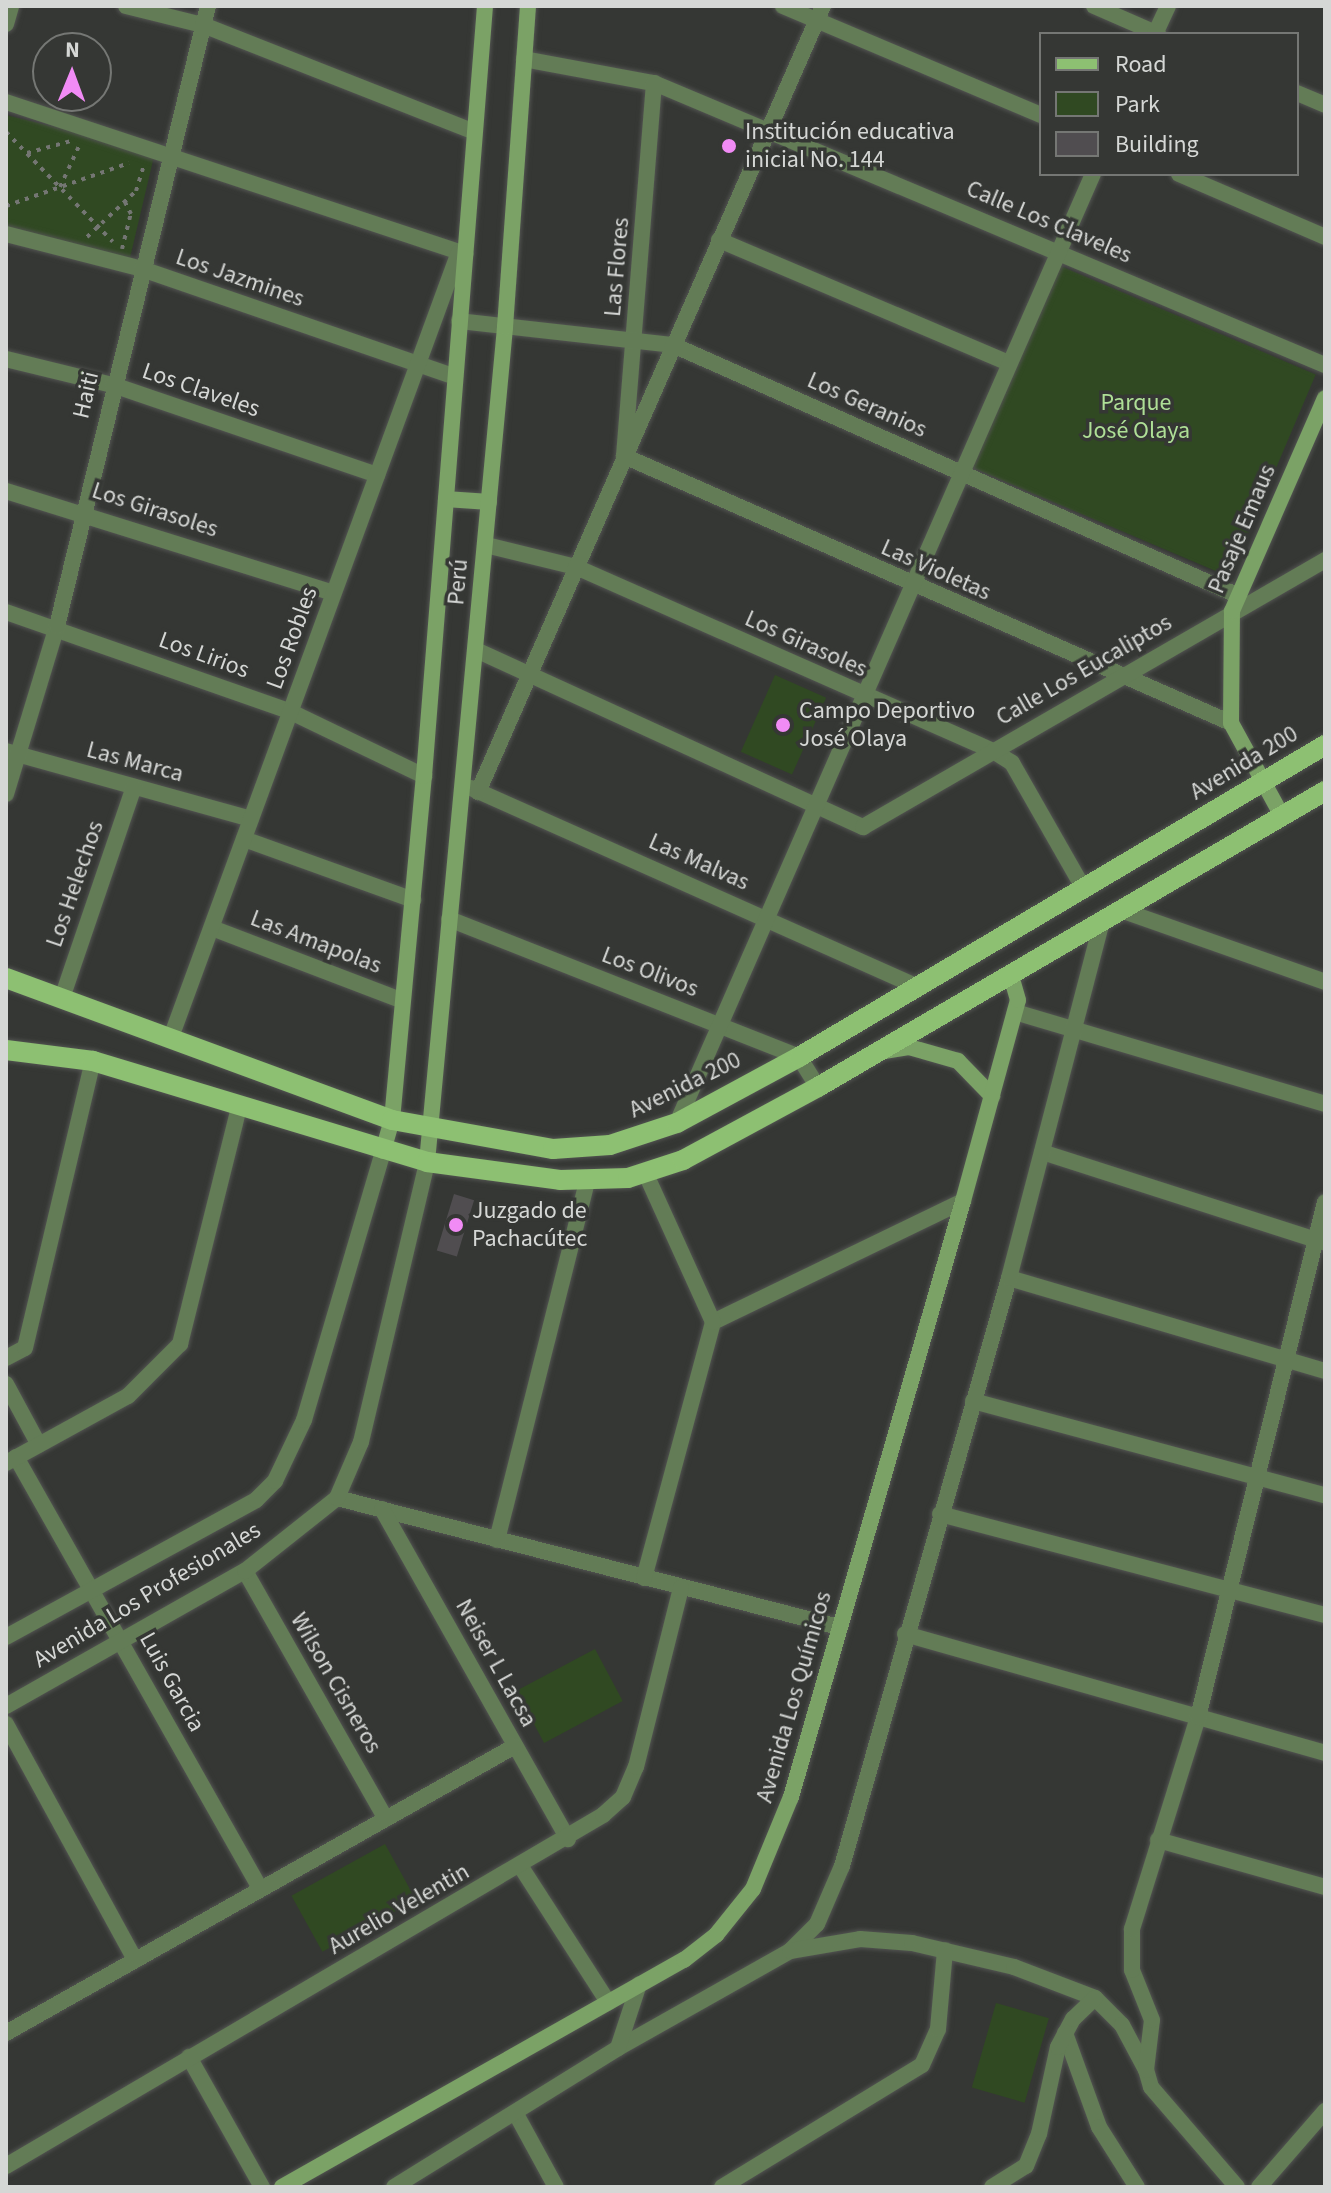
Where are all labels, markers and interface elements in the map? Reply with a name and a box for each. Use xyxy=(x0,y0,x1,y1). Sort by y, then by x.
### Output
north arrow xyxy=(32,32,112,112)
legend xyxy=(1039,32,1299,176)
text: N xyxy=(65,34,80,66)
text: Road xyxy=(1115,47,1167,82)
text: Park xyxy=(1115,87,1160,122)
place label: Institución educativa inicial No. 144 xyxy=(745,118,955,174)
text: Building xyxy=(1115,127,1199,162)
marker: Institución educativa inicial No. 144 xyxy=(720,137,738,155)
street label: Calle Los Claveles xyxy=(962,174,1136,270)
street label: Las Flores xyxy=(598,216,636,318)
street label: Los Jazmines xyxy=(172,243,308,313)
street label: Los Claveles xyxy=(139,356,263,424)
street label: Los Geranios xyxy=(803,366,931,444)
street label: Haiti xyxy=(67,369,105,421)
park label: Parque José Olaya xyxy=(1082,389,1190,445)
street label: Pasaje Emaus xyxy=(1202,460,1282,598)
street label: Los Girasoles xyxy=(88,476,222,544)
street label: Las Violetas xyxy=(877,533,995,607)
street label: Perú xyxy=(442,558,474,606)
street label: Los Robles xyxy=(260,583,324,693)
street label: Los Girasoles xyxy=(740,604,872,684)
street label: Calle Los Eucaliptos xyxy=(991,608,1177,732)
street label: Los Lirios xyxy=(155,625,253,685)
place label: Campo Deportivo José Olaya xyxy=(799,697,975,753)
marker: Campo Deportivo José Olaya xyxy=(774,716,792,734)
street label: Avenida 200 xyxy=(1185,720,1303,806)
street label: Las Marca xyxy=(83,735,187,789)
street label: Los Helechos xyxy=(40,817,110,951)
street label: Las Malvas xyxy=(644,827,754,897)
street label: Las Amapolas xyxy=(246,904,386,980)
street label: Los Olivos xyxy=(598,940,702,1004)
street label: Avenida 200 xyxy=(624,1046,746,1124)
place label: Juzgado de Pachacútec xyxy=(472,1197,587,1253)
marker: Juzgado de Pachacútec xyxy=(447,1216,465,1234)
street label: Avenida Los Profesionales xyxy=(28,1516,266,1674)
street label: Avenida Los Químicos xyxy=(750,1588,838,1806)
street label: Neiser L Lacsa xyxy=(449,1594,543,1732)
street label: Wilson Cisneros xyxy=(284,1608,388,1758)
street label: Luis Garcia xyxy=(133,1627,211,1737)
street label: Aurelio Velentin xyxy=(323,1857,475,1961)

